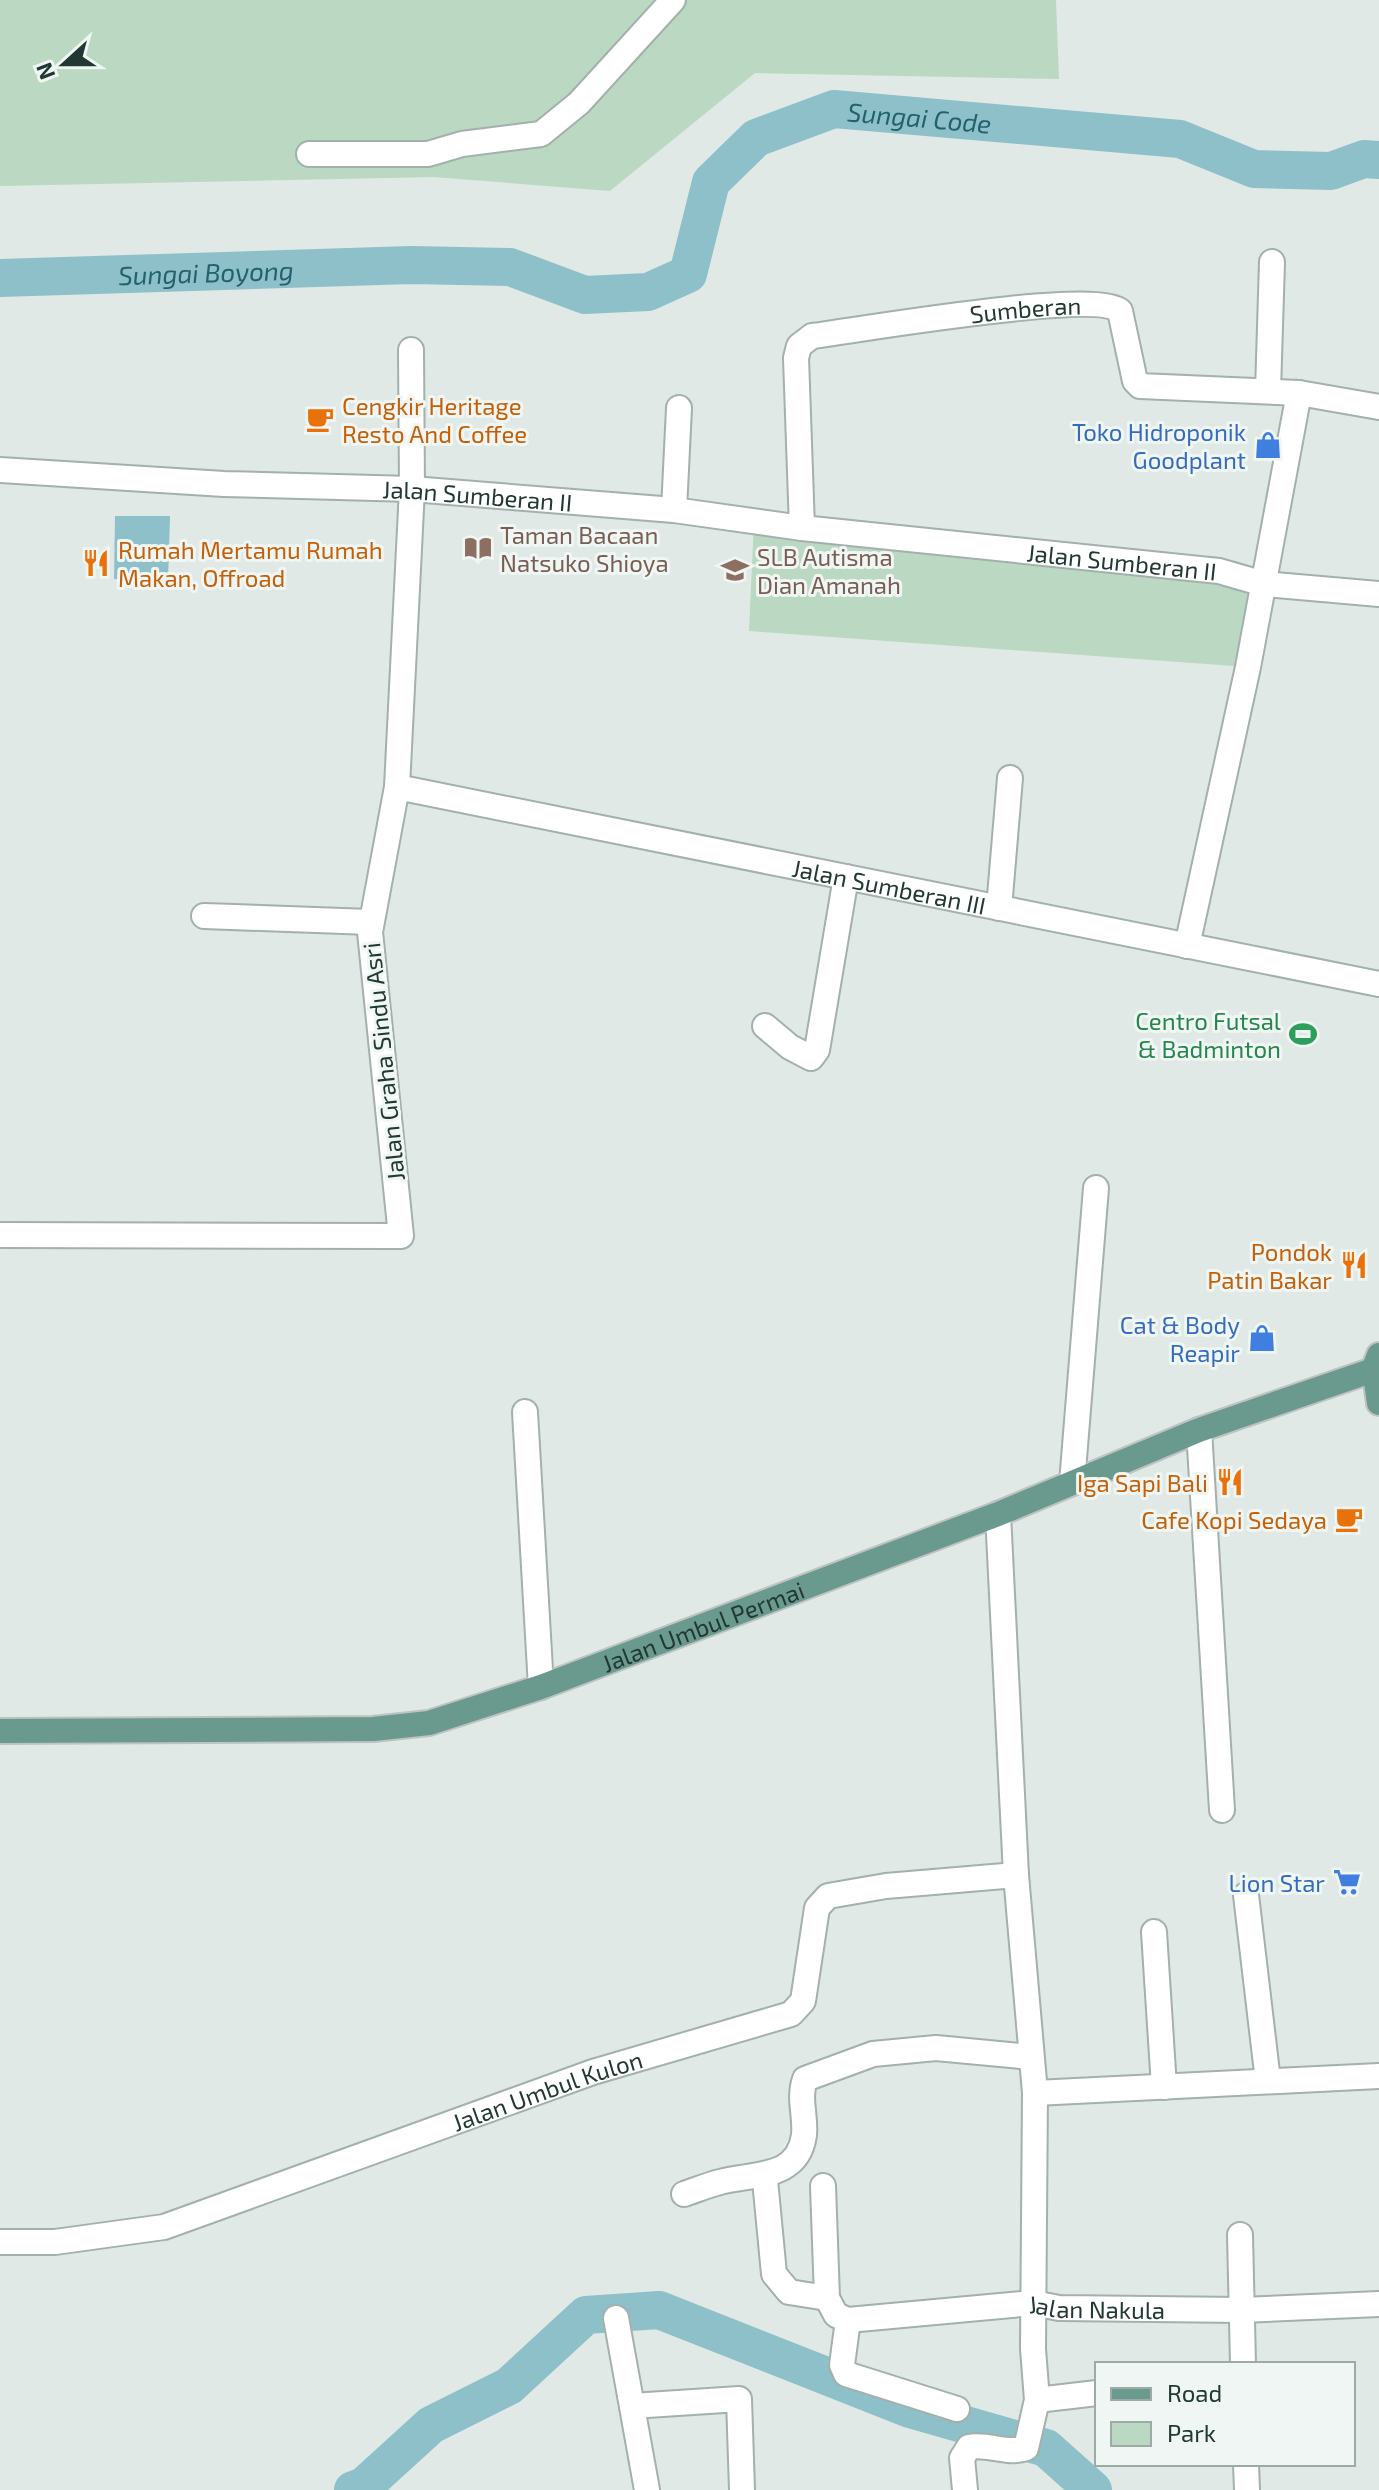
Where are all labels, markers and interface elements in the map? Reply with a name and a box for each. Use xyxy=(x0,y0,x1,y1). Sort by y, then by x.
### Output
north arrow xyxy=(24,24,104,104)
text: N xyxy=(29,59,59,84)
water label: Sungai Code xyxy=(846,95,993,138)
water label: Sungai Boyong xyxy=(118,253,294,290)
street label: Sumberan xyxy=(968,290,1081,328)
place label: Cengkir Heritage Resto And Coffee xyxy=(342,391,527,448)
cafe icon: Cengkir Heritage Resto And Coffee xyxy=(305,404,335,434)
place label: Toko Hidroponik Goodplant xyxy=(1072,417,1246,474)
shop icon: Toko Hidroponik Goodplant xyxy=(1253,430,1283,460)
street label: Jalan Sumberan II xyxy=(382,474,573,516)
place label: Taman Bacaan Natsuko Shioya xyxy=(500,520,669,577)
library icon: Taman Bacaan Natsuko Shioya xyxy=(463,533,493,563)
place label: Rumah Mertamu Rumah Makan, Offroad xyxy=(118,535,383,592)
street label: Jalan Sumberan II xyxy=(1025,537,1218,585)
place label: SLB Autisma Dian Amanah xyxy=(757,542,901,599)
restaurant icon: Rumah Mertamu Rumah Makan, Offroad xyxy=(81,548,111,578)
school or university icon: SLB Autisma Dian Amanah xyxy=(720,555,750,585)
street label: Jalan Sumberan III xyxy=(790,852,989,919)
street label: Jalan Graha Sindu Asri xyxy=(356,941,410,1183)
place label: Centro Futsal & Badminton xyxy=(1135,1006,1281,1063)
sports icon: Centro Futsal & Badminton xyxy=(1288,1019,1318,1049)
place label: Pondok Patin Bakar xyxy=(1207,1237,1332,1294)
restaurant icon: Pondok Patin Bakar xyxy=(1339,1250,1369,1280)
place label: Cat & Body Reapir xyxy=(1120,1310,1240,1367)
shop icon: Cat & Body Reapir xyxy=(1247,1323,1277,1353)
restaurant icon: Iga Sapi Bali xyxy=(1215,1467,1245,1497)
place label: Iga Sapi Bali xyxy=(1077,1468,1208,1497)
cafe icon: Cafe Kopi Sedaya xyxy=(1334,1504,1364,1534)
place label: Cafe Kopi Sedaya xyxy=(1141,1505,1327,1534)
street label: Jalan Umbul Permai xyxy=(598,1574,808,1677)
supermarket icon: Lion Star xyxy=(1332,1867,1362,1897)
place label: Lion Star xyxy=(1229,1868,1325,1897)
street label: Jalan Umbul Kulon xyxy=(448,2044,646,2136)
street label: Jalan Nakula xyxy=(1027,2288,1165,2324)
legend xyxy=(1095,2362,1355,2466)
text: Road xyxy=(1167,2378,1222,2407)
text: Park xyxy=(1167,2418,1216,2447)

